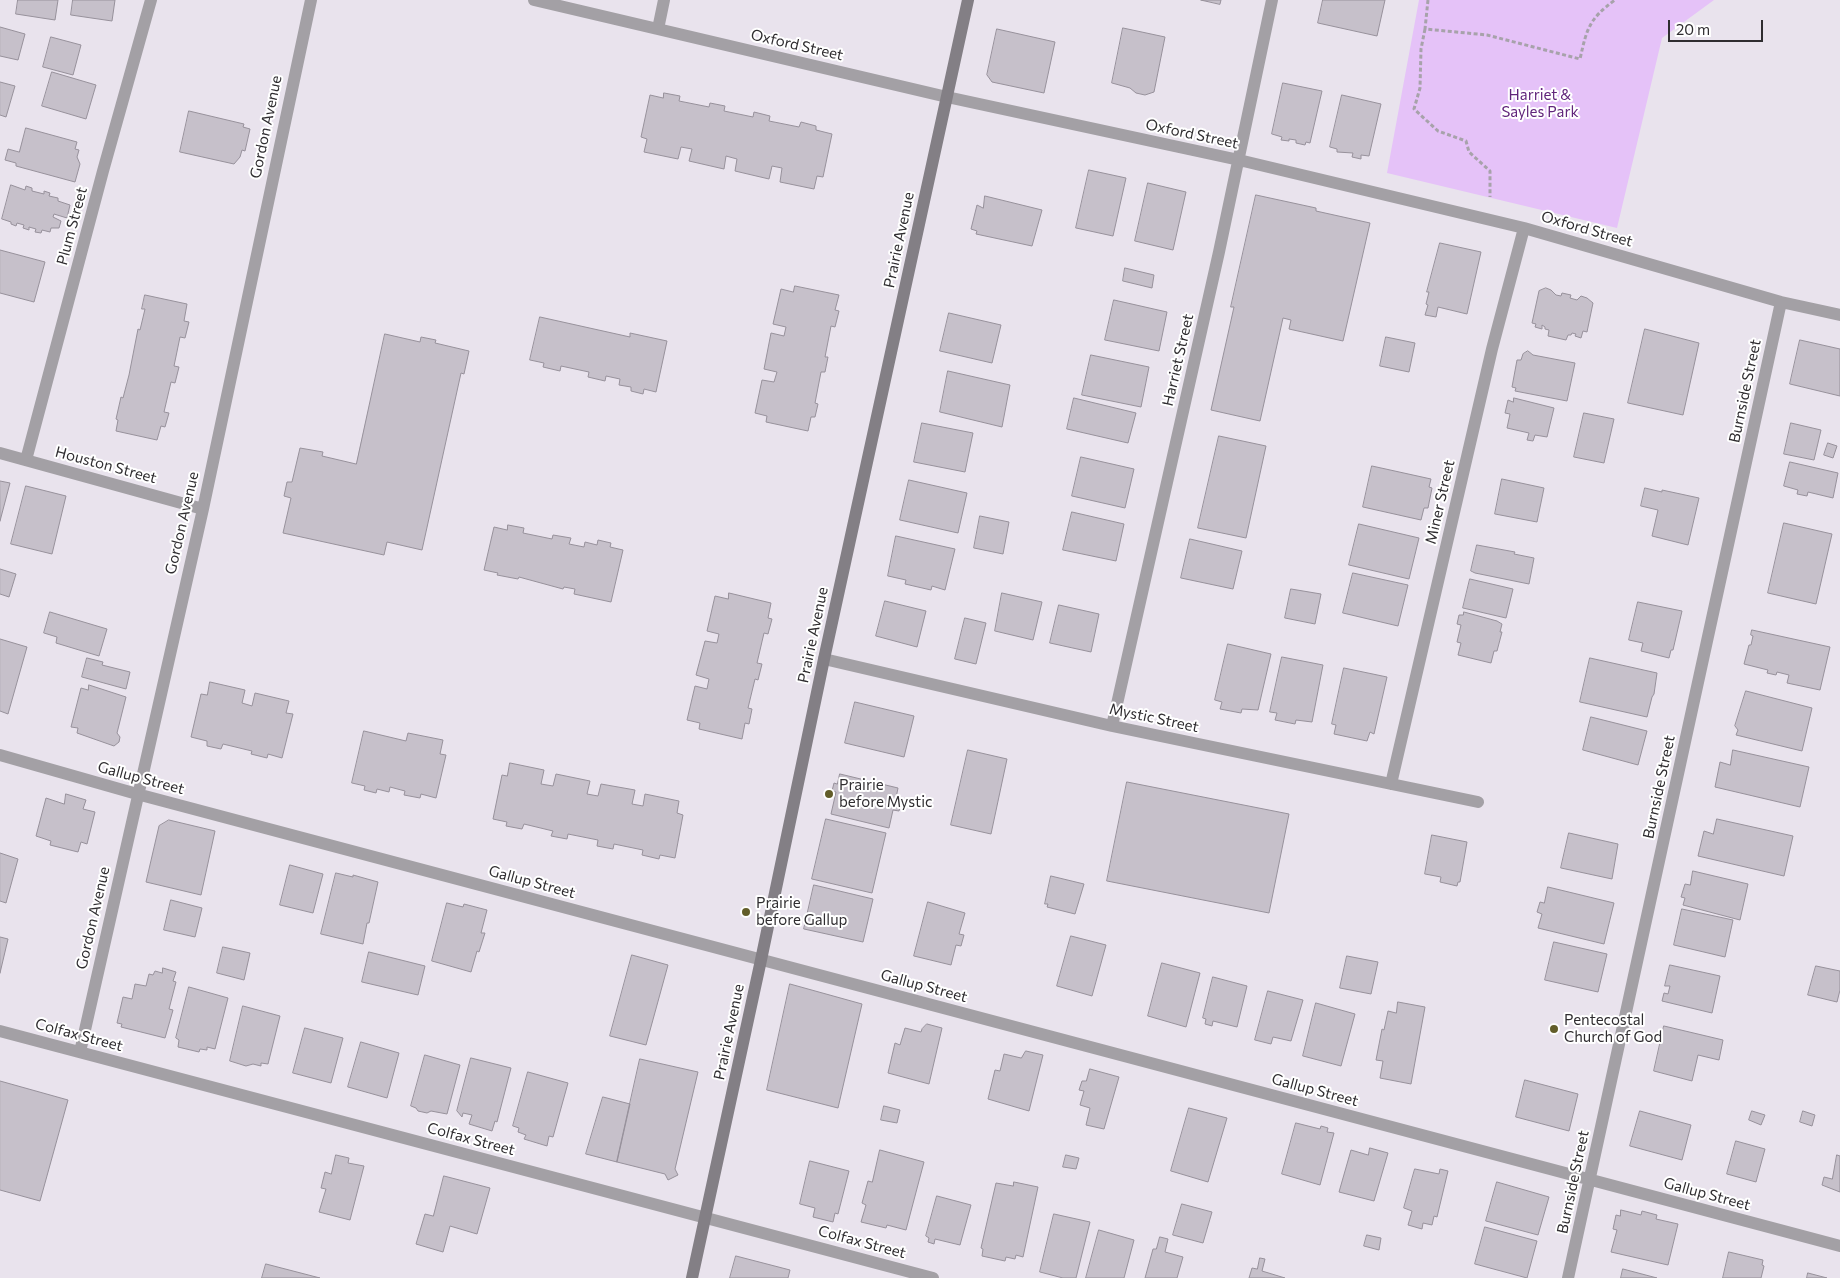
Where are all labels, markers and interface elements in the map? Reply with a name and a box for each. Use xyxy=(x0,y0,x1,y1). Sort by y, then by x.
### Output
scale bar xyxy=(1670,10,1765,42)
text: 20 m xyxy=(1676,20,1710,38)
street label: Oxford Street xyxy=(749,26,845,64)
street label: Gordon Avenue xyxy=(246,74,286,180)
park label: Harriet & Sayles Park xyxy=(1501,86,1579,121)
street label: Oxford Street xyxy=(1144,115,1240,153)
street label: Plum Street xyxy=(53,185,91,267)
street label: Prairie Avenue xyxy=(880,190,918,290)
street label: Oxford Street xyxy=(1539,207,1635,251)
street label: Harriet Street xyxy=(1159,312,1197,408)
street label: Burnside Street xyxy=(1725,338,1765,444)
street label: Houston Street xyxy=(53,443,159,487)
street label: Miner Street xyxy=(1422,458,1458,546)
street label: Gordon Avenue xyxy=(161,470,203,576)
street label: Prairie Avenue xyxy=(794,585,832,685)
street label: Mystic Street xyxy=(1108,700,1200,736)
street label: Burnside Street xyxy=(1639,734,1679,840)
street label: Gallup Street xyxy=(96,758,186,798)
place label: Prairie before Mystic xyxy=(839,776,932,811)
marker: Prairie before Mystic xyxy=(823,788,835,800)
street label: Gallup Street xyxy=(487,862,577,902)
street label: Gordon Avenue xyxy=(72,865,114,971)
place label: Prairie before Gallup xyxy=(756,894,847,929)
marker: Prairie before Gallup xyxy=(740,906,752,918)
street label: Gallup Street xyxy=(879,966,969,1006)
street label: Prairie Avenue xyxy=(710,982,748,1082)
place label: Pentecostal Church of God xyxy=(1564,1011,1662,1046)
street label: Colfax Street xyxy=(33,1015,125,1055)
marker: Pentecostal Church of God xyxy=(1548,1023,1560,1035)
street label: Gallup Street xyxy=(1270,1070,1360,1110)
street label: Colfax Street xyxy=(425,1119,517,1159)
street label: Burnside Street xyxy=(1553,1129,1593,1235)
street label: Gallup Street xyxy=(1662,1174,1752,1214)
street label: Colfax Street xyxy=(816,1222,908,1262)

